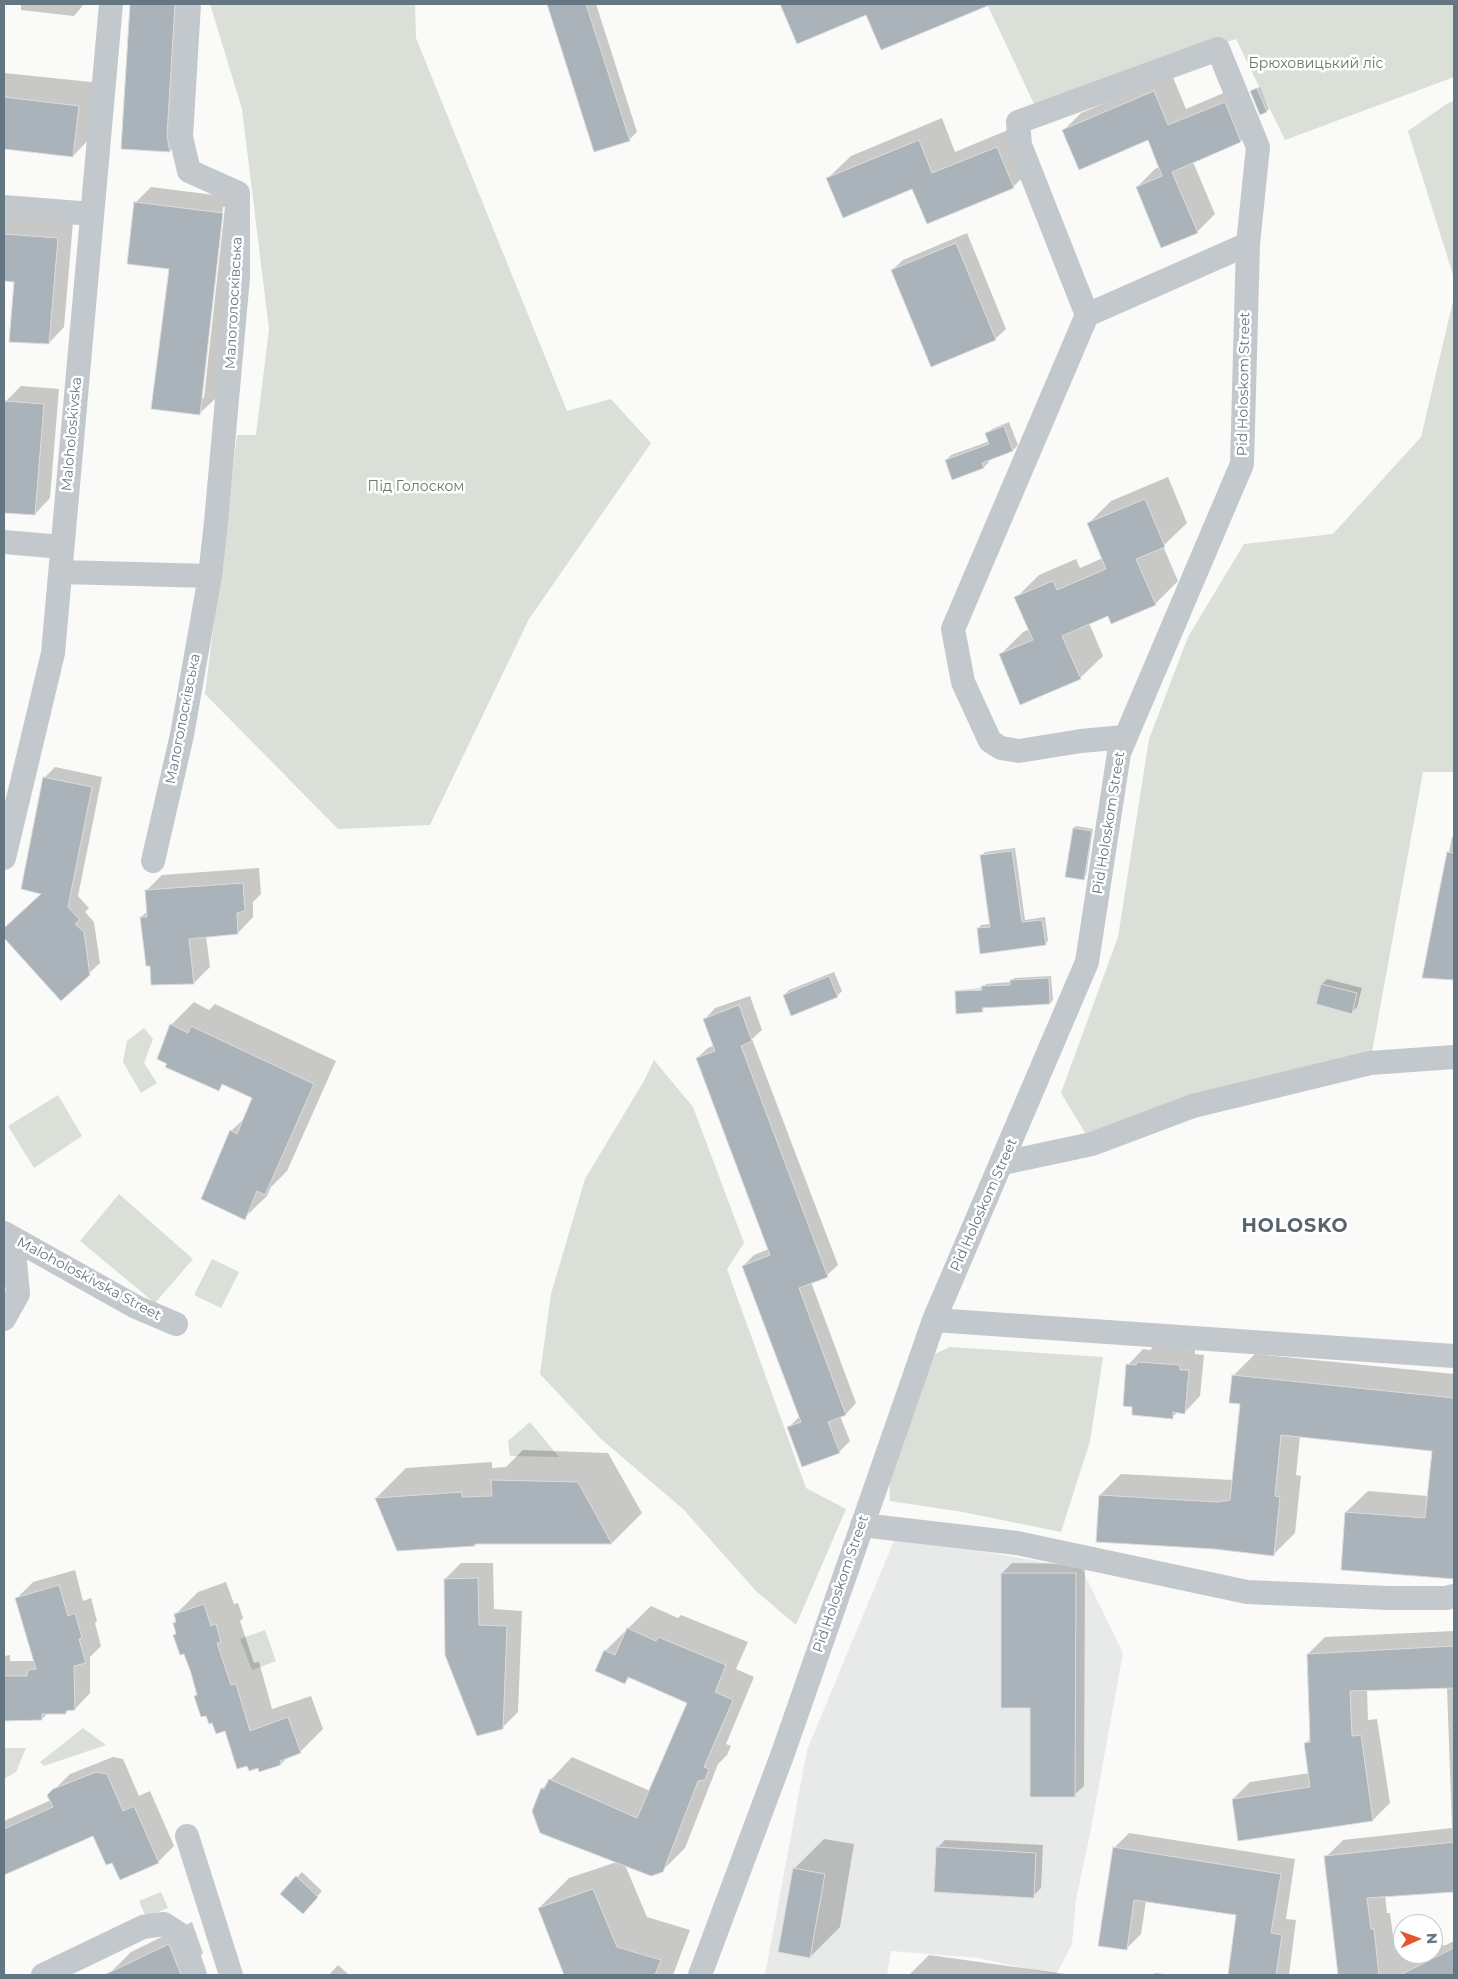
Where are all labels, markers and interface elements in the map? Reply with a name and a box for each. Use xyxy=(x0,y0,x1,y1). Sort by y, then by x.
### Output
park label: Брюховицький ліс xyxy=(1249,56,1383,72)
street label: Малоголосківська xyxy=(222,236,246,370)
street label: Pid Holoskom Street xyxy=(1234,312,1254,456)
street label: Maloholoskivska xyxy=(59,376,85,492)
park label: Під Голоском xyxy=(368,479,464,495)
street label: Малоголосківська xyxy=(162,652,204,786)
street label: Pid Holoskom Street xyxy=(1089,750,1129,896)
street label: Pid Holoskom Street xyxy=(947,1136,1021,1274)
district label: HOLOSKO xyxy=(1241,1215,1349,1237)
street label: Maloholoskivska Street xyxy=(14,1234,164,1324)
street label: Pid Holoskom Street xyxy=(810,1513,872,1655)
north arrow xyxy=(1393,1914,1443,1964)
text: N xyxy=(1423,1933,1441,1944)

